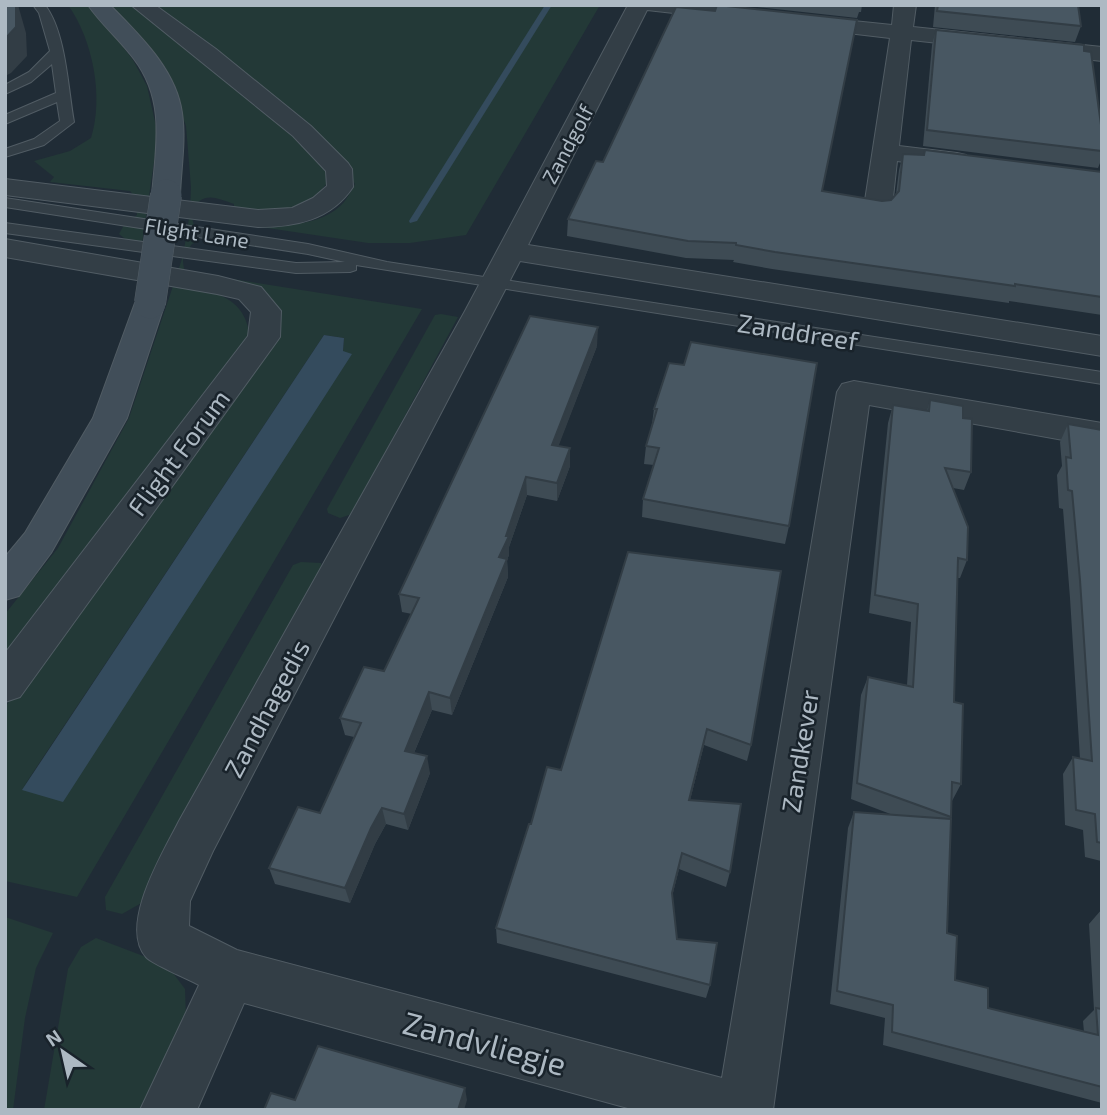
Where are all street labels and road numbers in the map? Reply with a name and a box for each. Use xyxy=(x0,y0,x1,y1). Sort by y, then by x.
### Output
street label: Zandgolf xyxy=(536,100,599,188)
street label: Flight Lane xyxy=(143,211,251,253)
street label: Zanddreef xyxy=(735,306,862,356)
street label: Flight Forum xyxy=(121,383,235,521)
street label: Zandhagedis xyxy=(217,634,315,782)
street label: Zandkever xyxy=(774,687,824,815)
street label: Zandvliegje xyxy=(399,1002,571,1083)

